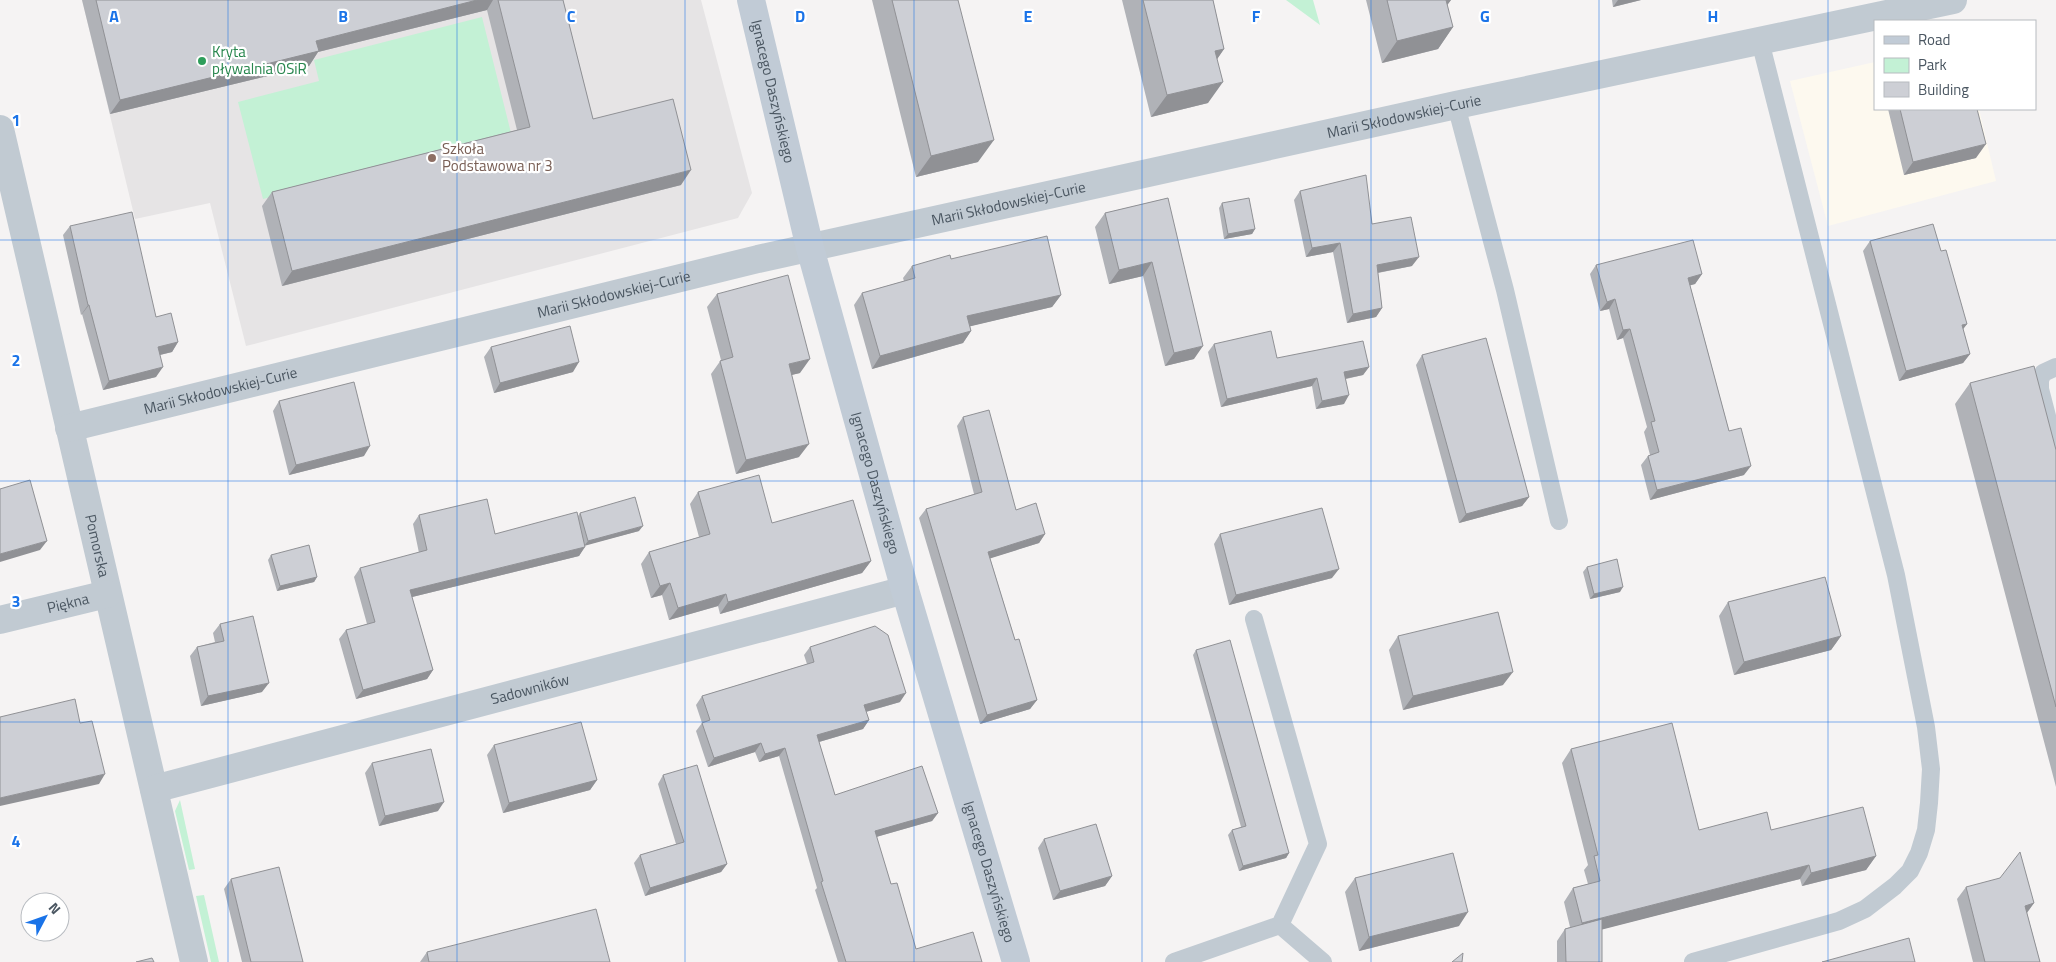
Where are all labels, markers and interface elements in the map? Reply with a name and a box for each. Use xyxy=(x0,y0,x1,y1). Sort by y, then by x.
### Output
text: A xyxy=(109,4,119,28)
text: B xyxy=(338,4,348,28)
text: C xyxy=(567,4,576,28)
text: D xyxy=(795,4,805,28)
text: E xyxy=(1024,4,1033,28)
text: F xyxy=(1252,4,1261,28)
text: G xyxy=(1480,4,1490,28)
text: H xyxy=(1708,4,1718,28)
street label: Ignacego Daszyńskiego xyxy=(745,17,801,165)
legend xyxy=(1874,20,2036,110)
text: Road xyxy=(1918,28,1950,51)
place label: Kryta pływalnia OSiR xyxy=(212,40,307,80)
text: Park xyxy=(1918,53,1947,76)
marker: Kryta pływalnia OSiR xyxy=(196,55,208,67)
text: Building xyxy=(1918,78,1969,101)
street label: Marii Skłodowskiej-Curie xyxy=(1325,88,1483,144)
text: 1 xyxy=(12,108,20,132)
place label: Szkoła Podstawowa nr 3 xyxy=(442,137,553,177)
marker: Szkoła Podstawowa nr 3 xyxy=(426,152,438,164)
street label: Marii Skłodowskiej-Curie xyxy=(929,175,1088,231)
street label: Marii Skłodowskiej-Curie xyxy=(535,264,693,324)
text: 2 xyxy=(12,348,20,372)
street label: Marii Skłodowskiej-Curie xyxy=(141,360,300,420)
street label: Ignacego Daszyńskiego xyxy=(845,409,907,557)
street label: Pomorska xyxy=(79,512,116,580)
street label: Piękna xyxy=(45,587,92,619)
text: 3 xyxy=(12,589,20,613)
street label: Sadowników xyxy=(488,667,572,710)
street label: Ignacego Daszyńskiego xyxy=(958,798,1022,945)
text: 4 xyxy=(12,829,21,853)
north arrow xyxy=(20,892,70,942)
text: N xyxy=(44,898,66,919)

